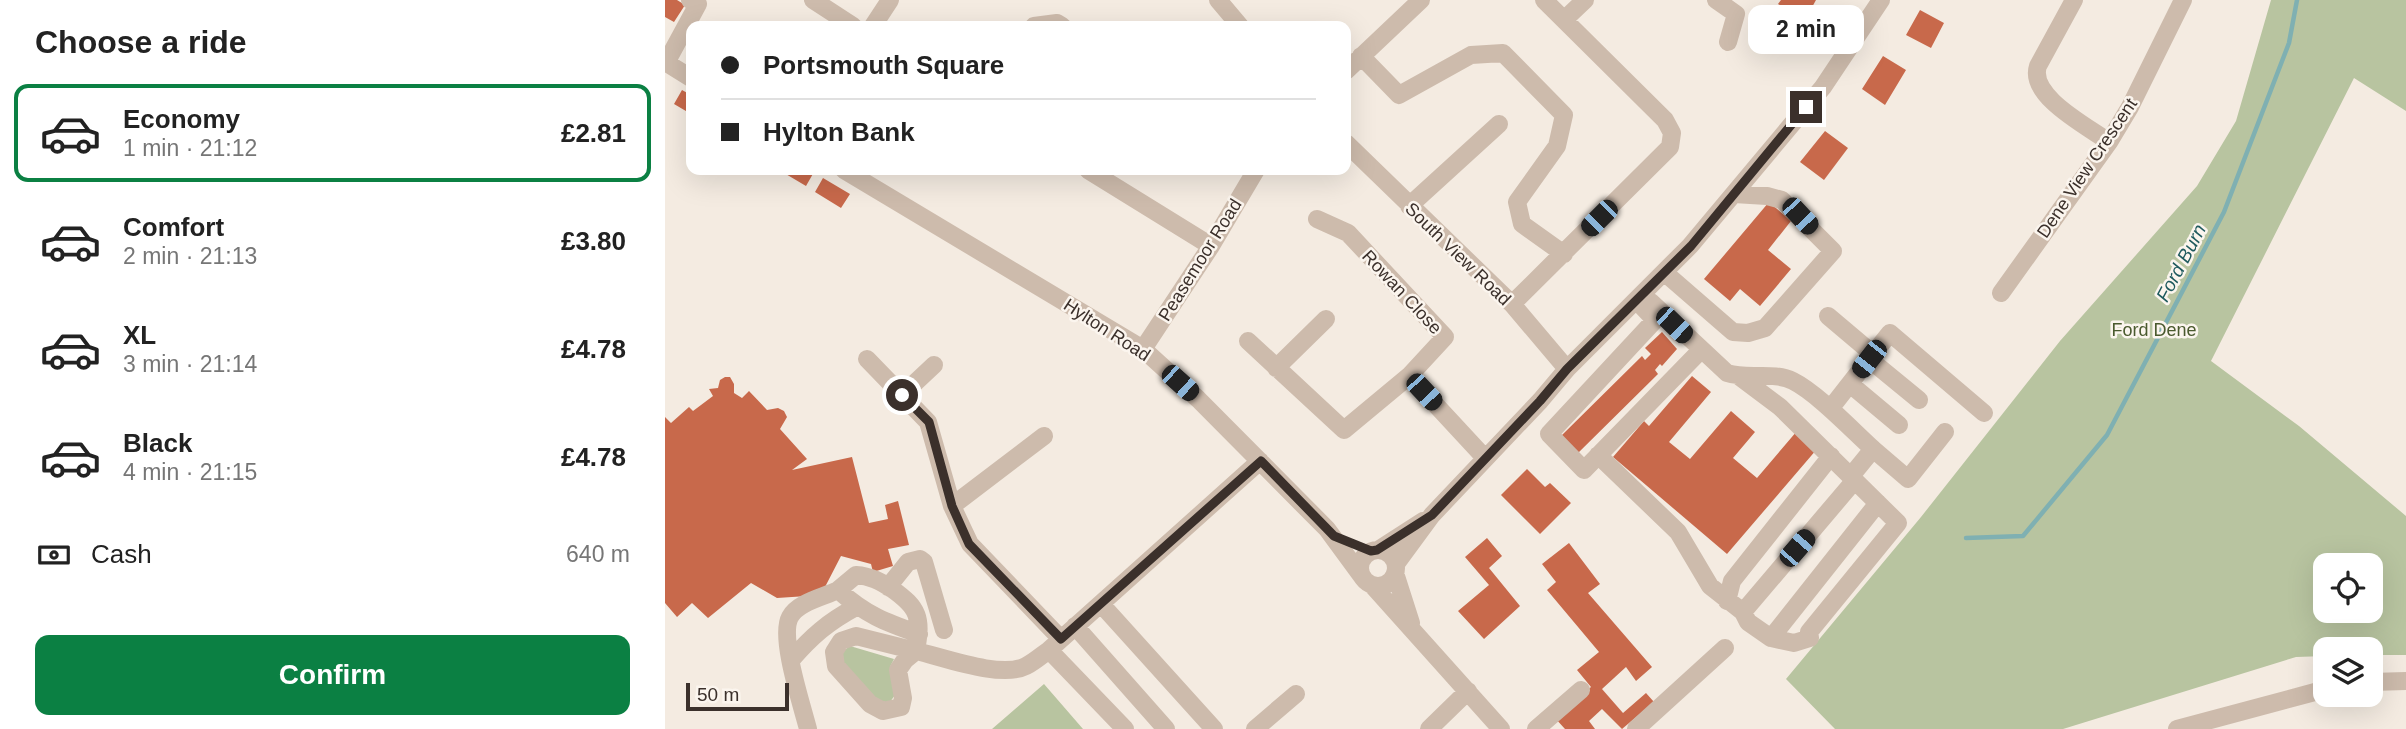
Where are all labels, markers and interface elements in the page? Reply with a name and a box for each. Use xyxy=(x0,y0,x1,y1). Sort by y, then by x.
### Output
callout: 2 min xyxy=(1748,6,1864,55)
text: 2 min xyxy=(1776,16,1836,42)
text: Choose a ride xyxy=(35,24,247,60)
text: Portsmouth Square xyxy=(763,50,1004,80)
route end xyxy=(1790,91,1822,123)
street label: Dene View Crescent xyxy=(2033,95,2141,241)
icon: car xyxy=(39,102,102,165)
text: Economy xyxy=(123,104,240,134)
text: Hylton Bank xyxy=(763,117,915,147)
text: £2.81 xyxy=(561,118,626,148)
text: 1 min · 21:12 xyxy=(123,135,257,161)
car xyxy=(1778,193,1823,239)
street label: Peasemoor Road xyxy=(1154,195,1246,325)
car xyxy=(1577,196,1622,240)
street label: South View Road xyxy=(1401,199,1515,309)
icon: car xyxy=(39,210,102,273)
text: Comfort xyxy=(123,212,224,242)
water label: Ford Burn xyxy=(2152,221,2210,305)
text: £3.80 xyxy=(561,226,626,256)
text: 2 min · 21:13 xyxy=(123,243,257,269)
street label: Rowan Close xyxy=(1358,246,1446,338)
street label: Hylton Road xyxy=(1060,295,1154,365)
car xyxy=(1652,303,1697,347)
icon: car xyxy=(39,318,102,381)
text: XL xyxy=(123,320,156,350)
park label: Ford Dene xyxy=(2111,320,2197,340)
text: £4.78 xyxy=(561,334,626,364)
car xyxy=(1848,336,1891,382)
text: 3 min · 21:14 xyxy=(123,351,257,377)
car xyxy=(1158,361,1203,405)
car xyxy=(1402,369,1447,415)
route start xyxy=(886,379,918,411)
icon: car xyxy=(39,426,102,489)
text: Black xyxy=(123,428,192,458)
text: £4.78 xyxy=(561,442,626,472)
text: 4 min · 21:15 xyxy=(123,459,257,485)
car xyxy=(1776,525,1819,571)
icon: cash xyxy=(35,536,73,574)
text: Cash xyxy=(91,539,152,569)
text: 640 m xyxy=(566,541,630,567)
map controls xyxy=(2313,553,2383,707)
button: locate xyxy=(2313,553,2383,623)
button: Confirm xyxy=(35,635,630,715)
button: layers xyxy=(2313,637,2383,707)
scale bar xyxy=(686,680,789,712)
text: 50 m xyxy=(697,684,739,705)

